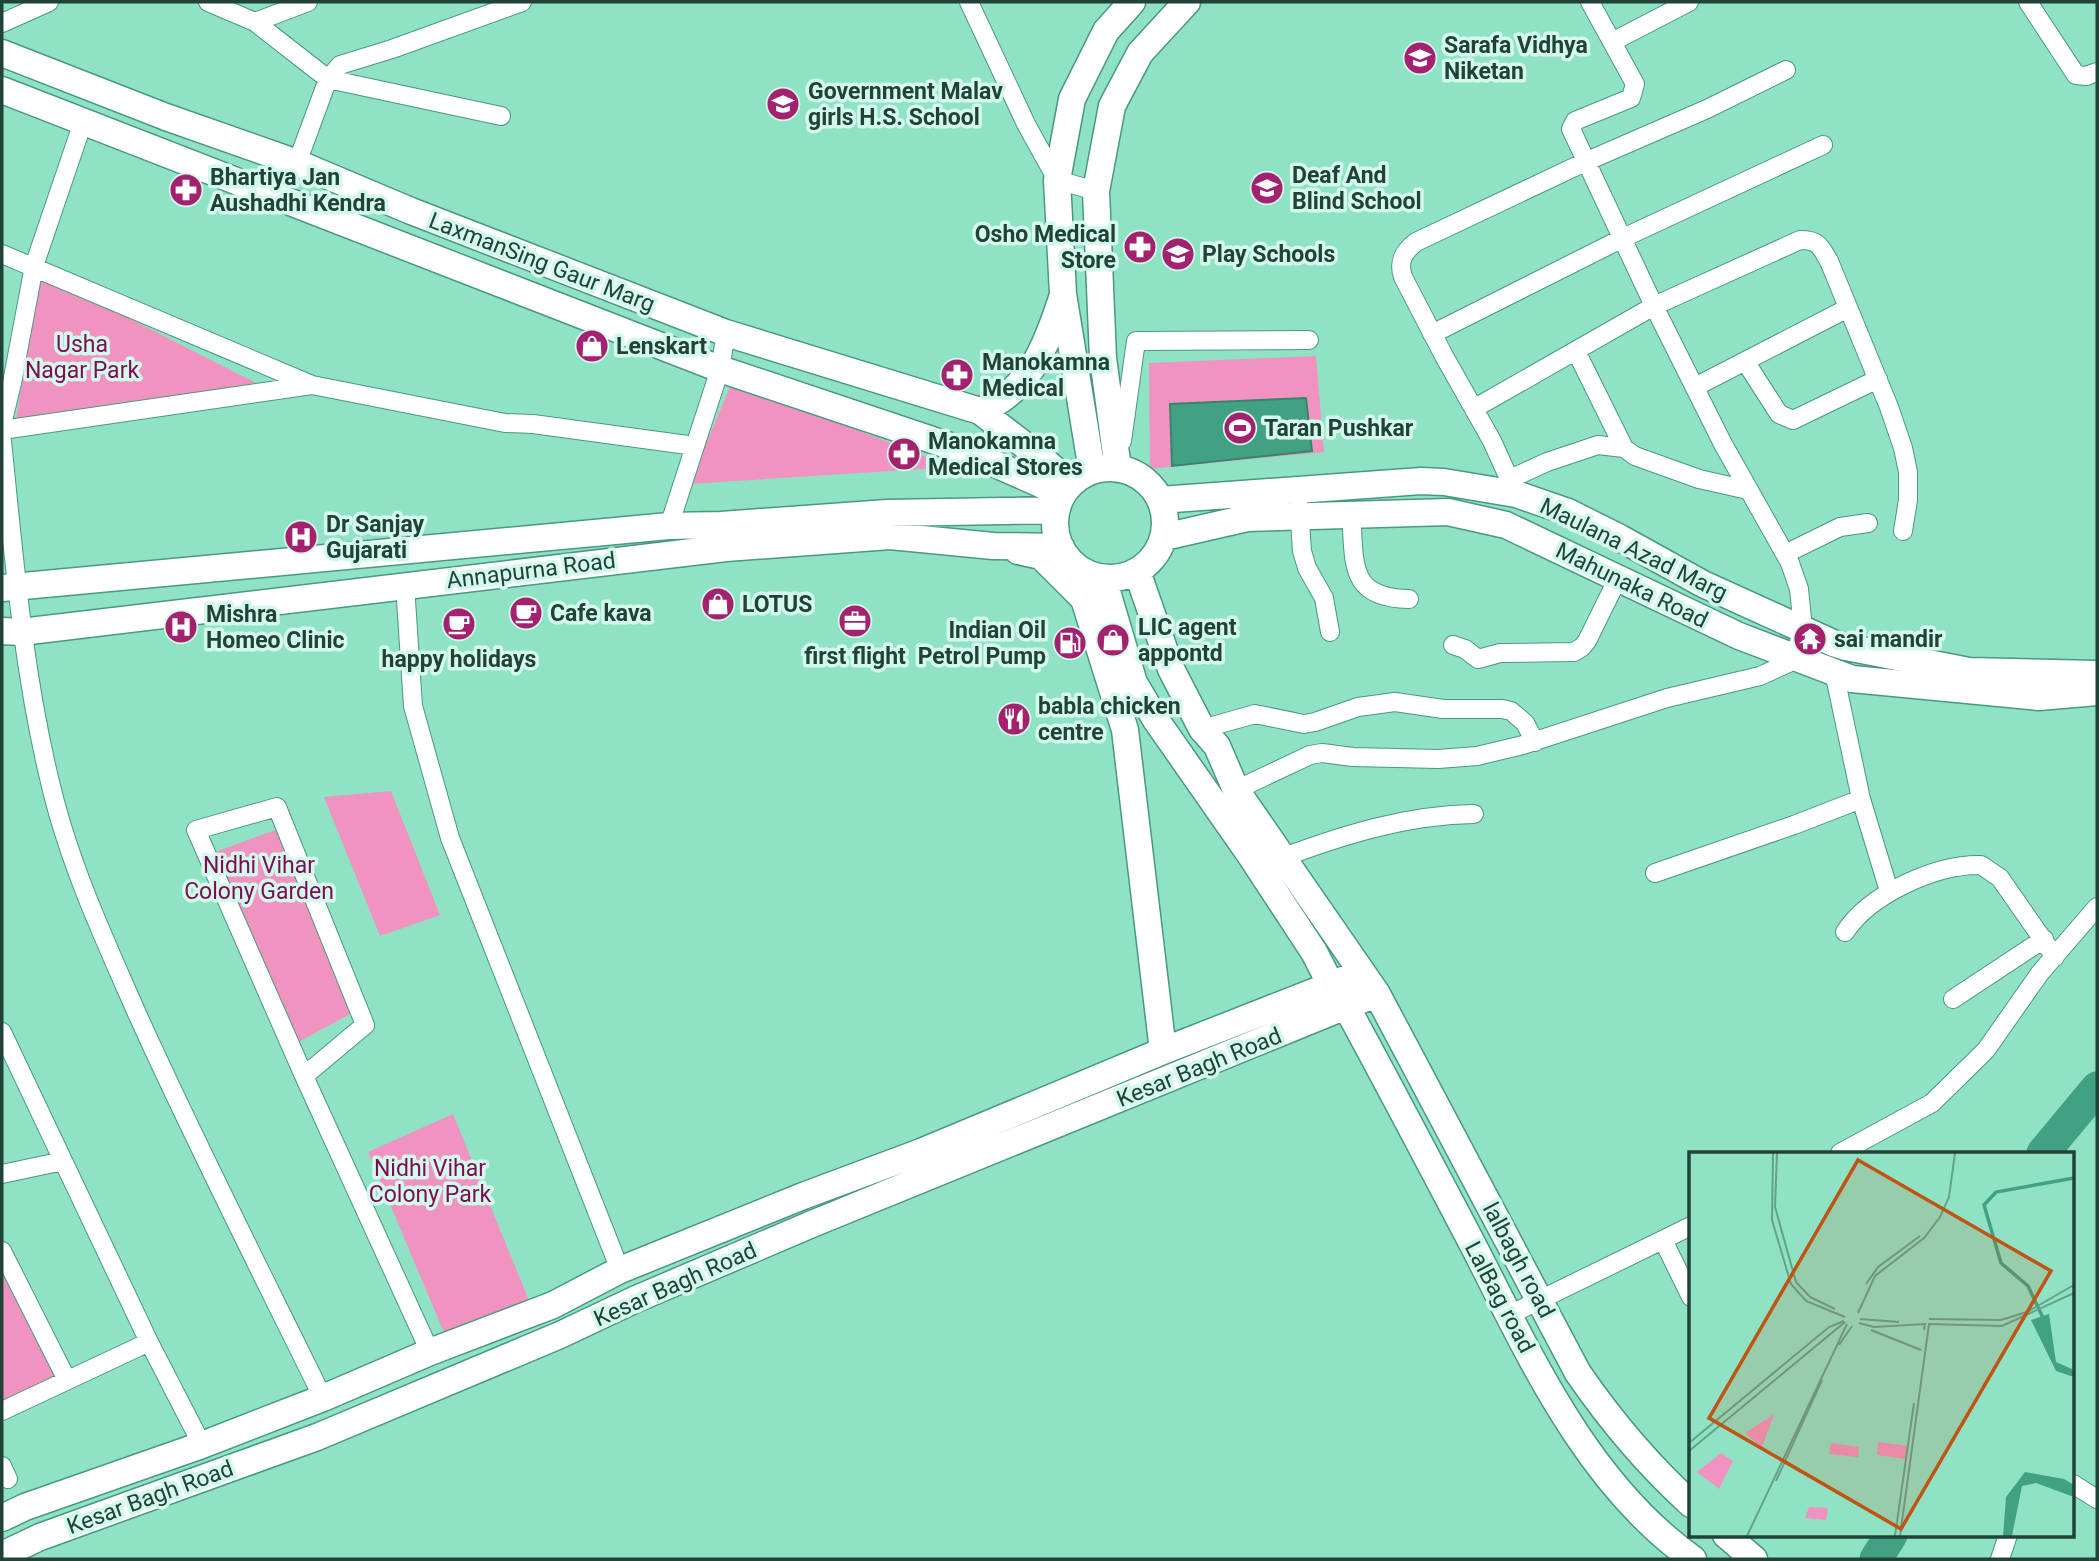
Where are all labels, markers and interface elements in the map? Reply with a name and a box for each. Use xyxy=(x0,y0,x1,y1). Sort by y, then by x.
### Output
place label: Sarafa Vidhya Niketan xyxy=(1444,32,1588,85)
school or university icon: Sarafa Vidhya Niketan xyxy=(1401,39,1439,77)
place label: Government Malav girls H.S. School xyxy=(808,78,1003,131)
school or university icon: Government Malav girls H.S. School xyxy=(764,85,802,123)
place label: Deaf And Blind School xyxy=(1292,162,1422,215)
place label: Bhartiya Jan Aushadhi Kendra xyxy=(210,164,386,217)
school or university icon: Deaf And Blind School xyxy=(1248,169,1286,207)
pharmacy icon: Bhartiya Jan Aushadhi Kendra xyxy=(167,171,205,209)
street label: LaxmanSing Gaur Marg xyxy=(425,207,659,318)
place label: Osho Medical Store xyxy=(975,221,1116,274)
pharmacy icon: Osho Medical Store xyxy=(1121,228,1159,266)
school or university icon: Play Schools xyxy=(1159,235,1197,273)
place label: Play Schools xyxy=(1202,241,1335,268)
shop icon: Lenskart xyxy=(573,327,611,365)
park label: Usha Nagar Park xyxy=(25,331,139,384)
place label: Lenskart xyxy=(616,333,707,360)
place label: Manokamna Medical xyxy=(982,349,1110,402)
pharmacy icon: Manokamna Medical xyxy=(938,356,976,394)
sports icon: Taran Pushkar xyxy=(1221,409,1259,447)
place label: Taran Pushkar xyxy=(1264,415,1414,442)
place label: Manokamna Medical Stores xyxy=(928,428,1083,481)
pharmacy icon: Manokamna Medical Stores xyxy=(885,435,923,473)
street label: Maulana Azad Marg xyxy=(1536,492,1732,607)
place label: Dr Sanjay Gujarati xyxy=(326,511,425,564)
hospital icon: Dr Sanjay Gujarati xyxy=(282,518,320,556)
street label: Mahunaka Road xyxy=(1551,537,1712,634)
street label: Annapurna Road xyxy=(445,547,617,594)
shop icon: LOTUS xyxy=(699,585,737,623)
place label: LOTUS xyxy=(742,591,812,618)
cafe icon: Cafe kava xyxy=(507,594,545,632)
place label: Cafe kava xyxy=(550,600,652,627)
place label: Mishra Homeo Clinic xyxy=(206,601,344,654)
office icon: first flight xyxy=(836,602,874,640)
cafe icon: happy holidays xyxy=(440,605,478,643)
hospital icon: Mishra Homeo Clinic xyxy=(162,608,200,646)
place label: LIC agent appontd xyxy=(1138,614,1237,667)
place label: Indian Oil Petrol Pump xyxy=(918,617,1046,670)
temple icon: sai mandir xyxy=(1791,620,1829,658)
shop icon: LIC agent appontd xyxy=(1094,621,1132,659)
fuel station icon: Indian Oil Petrol Pump xyxy=(1051,624,1089,662)
place label: sai mandir xyxy=(1834,626,1943,653)
place label: first flight xyxy=(804,643,906,670)
place label: happy holidays xyxy=(382,646,536,673)
place label: babla chicken centre xyxy=(1038,693,1181,746)
restaurant icon: babla chicken centre xyxy=(995,700,1033,738)
park label: Nidhi Vihar Colony Garden xyxy=(184,852,334,905)
street label: Kesar Bagh Road xyxy=(1113,1022,1285,1113)
inset map xyxy=(1689,1152,2074,1536)
park label: Nidhi Vihar Colony Park xyxy=(369,1155,492,1208)
street label: lalbagh road xyxy=(1477,1198,1560,1322)
street label: Kesar Bagh Road xyxy=(590,1237,761,1332)
street label: LalBag road xyxy=(1459,1237,1540,1357)
street label: Kesar Bagh Road xyxy=(63,1455,237,1540)

